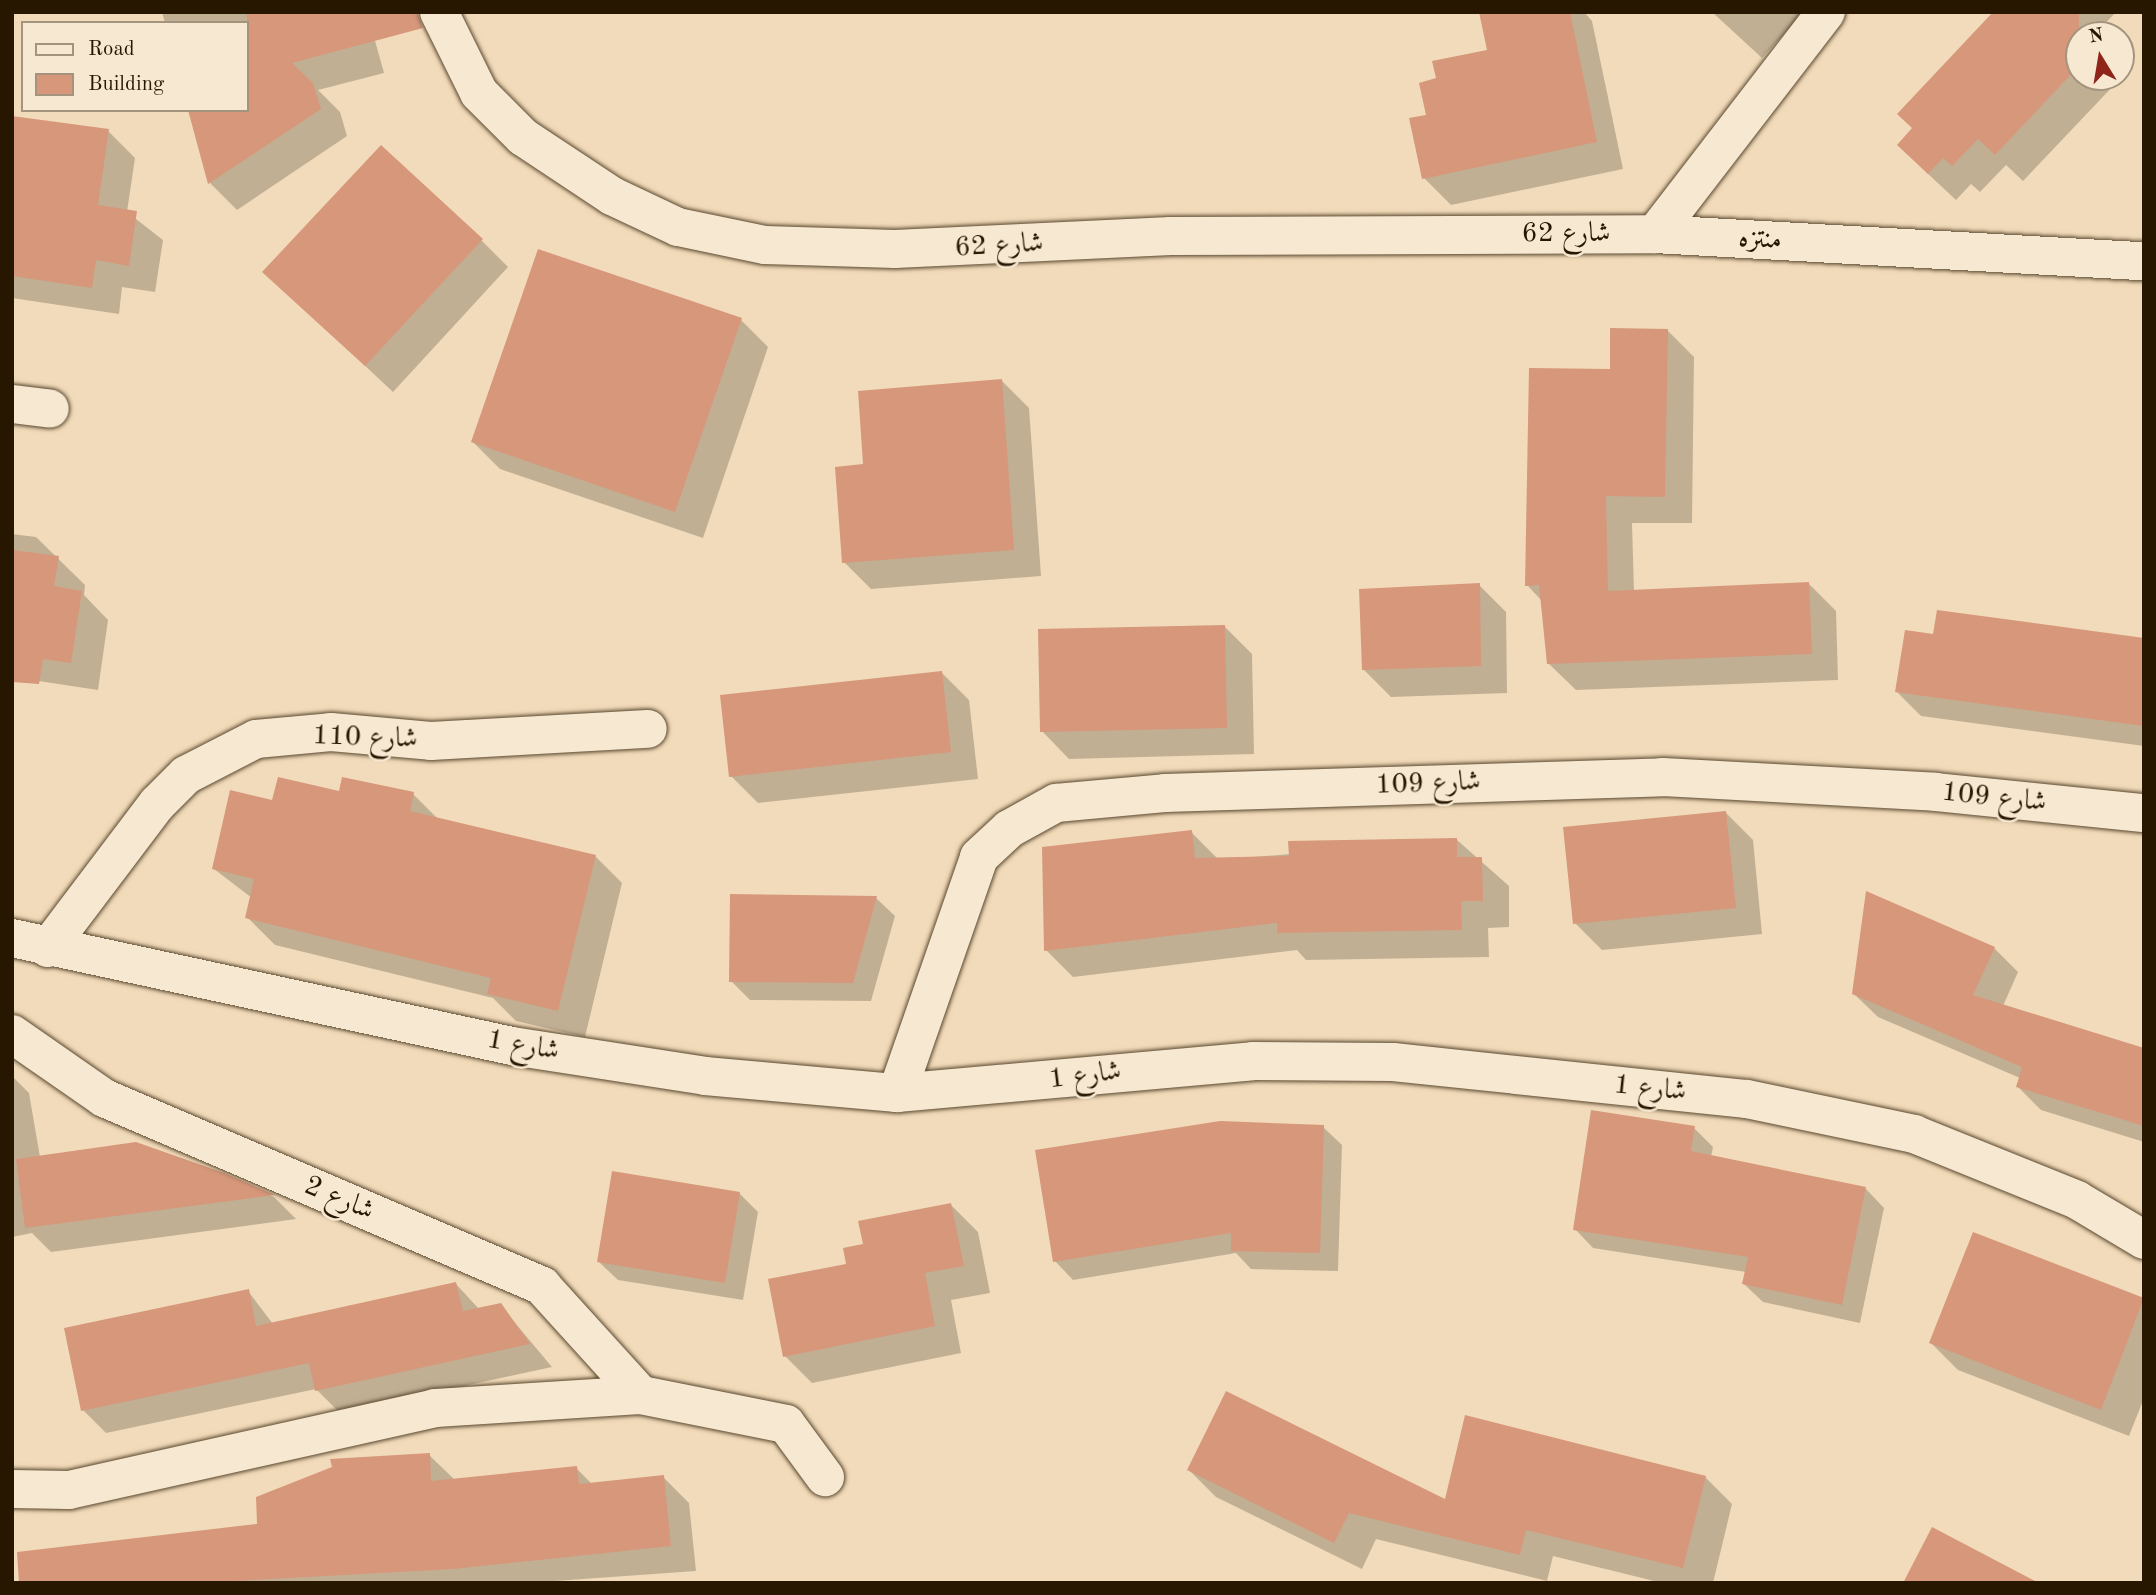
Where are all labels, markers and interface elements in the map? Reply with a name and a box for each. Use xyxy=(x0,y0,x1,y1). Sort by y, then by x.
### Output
legend xyxy=(21,21,248,112)
north arrow xyxy=(2065,21,2135,91)
text: N xyxy=(2087,26,2105,48)
text: Road xyxy=(88,39,135,60)
text: Building xyxy=(88,74,164,95)
street label: شارع 62 xyxy=(1522,217,1610,251)
street label: منتزه xyxy=(1737,222,1783,258)
street label: شارع 62 xyxy=(954,227,1044,265)
street label: شارع 110 xyxy=(312,719,418,757)
street label: شارع 109 xyxy=(1375,765,1481,803)
street label: شارع 109 xyxy=(1940,776,2048,820)
street label: شارع 1 xyxy=(484,1023,562,1069)
street label: شارع 1 xyxy=(1047,1055,1123,1097)
street label: شارع 1 xyxy=(1612,1068,1688,1110)
street label: شارع 2 xyxy=(299,1169,379,1229)

